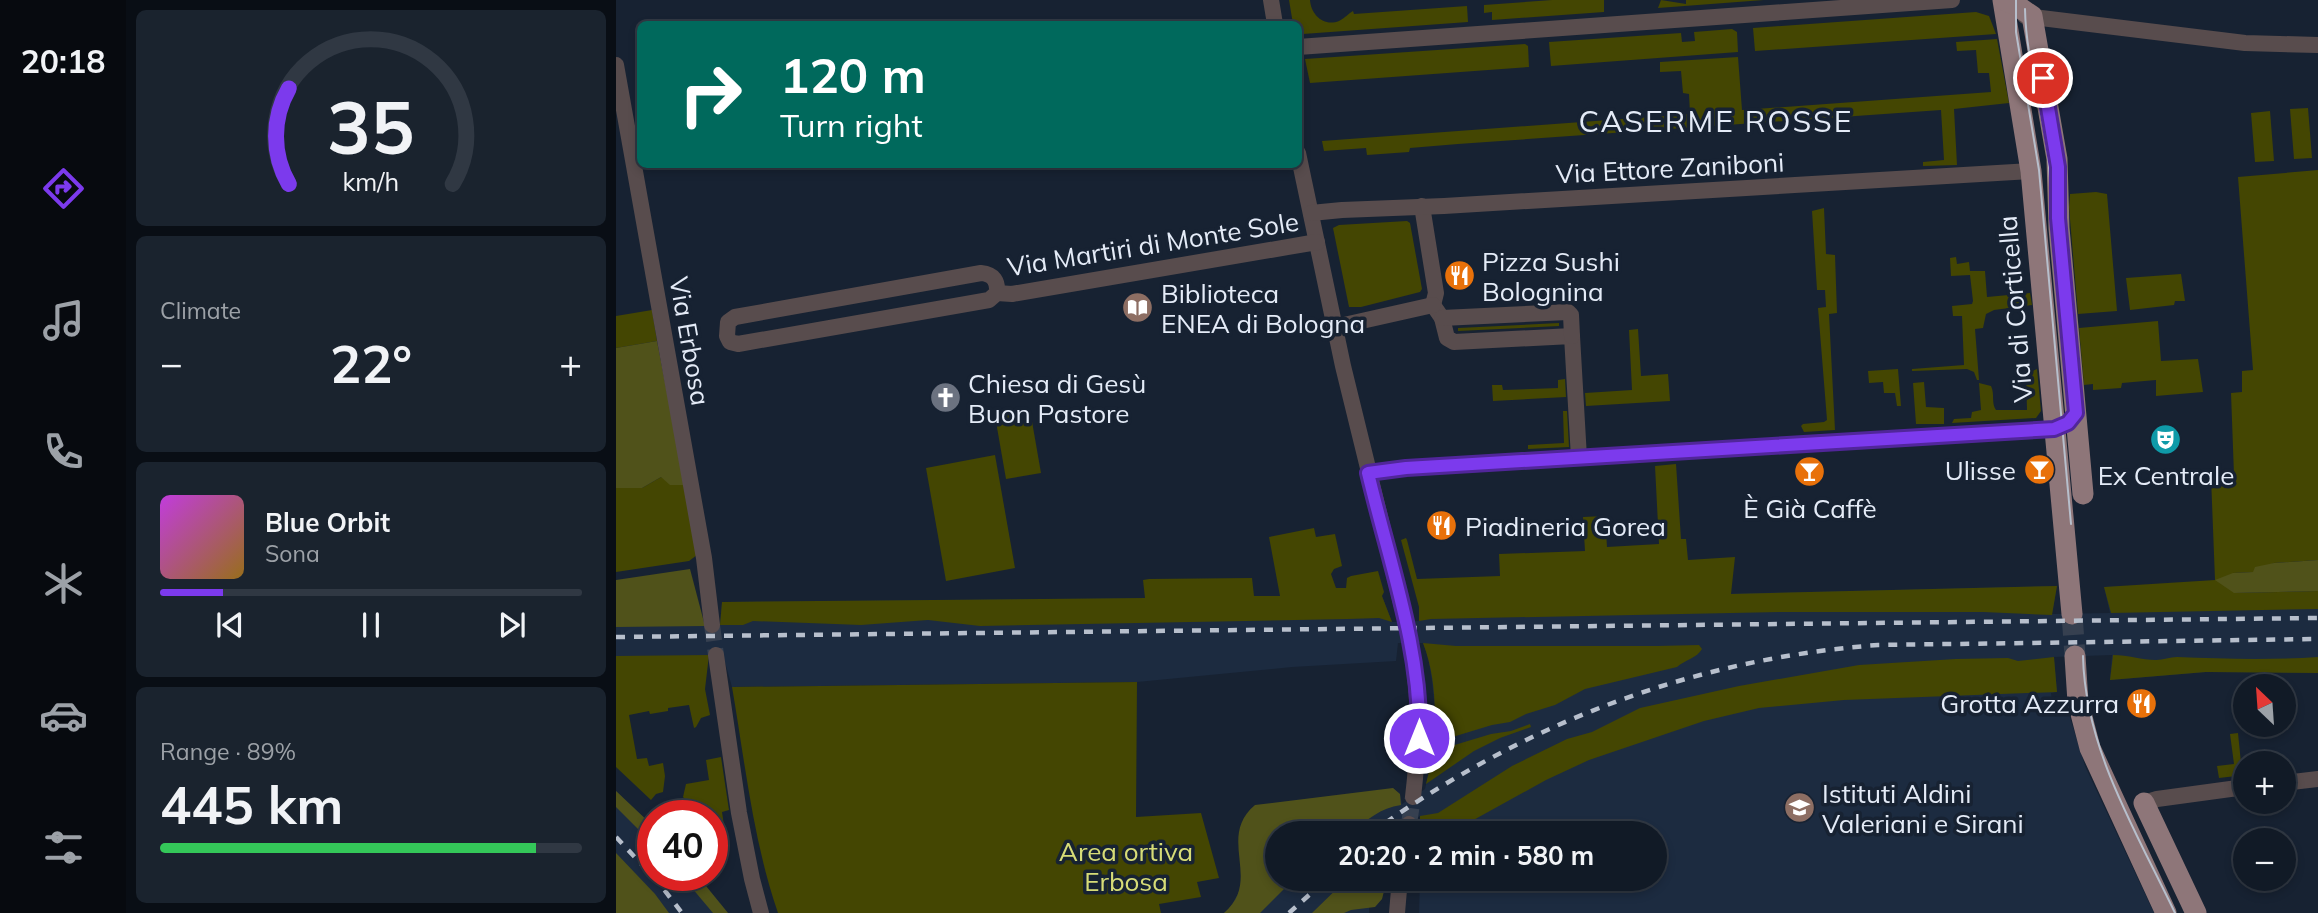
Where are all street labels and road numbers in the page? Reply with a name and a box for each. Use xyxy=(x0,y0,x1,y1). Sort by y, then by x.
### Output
street label: Via Ettore Zaniboni xyxy=(1555,146,1785,190)
street label: Via Martiri di Monte Sole xyxy=(1005,205,1301,283)
street label: Via di Corticella xyxy=(1990,214,2040,404)
street label: Via Erbosa xyxy=(662,274,718,408)

